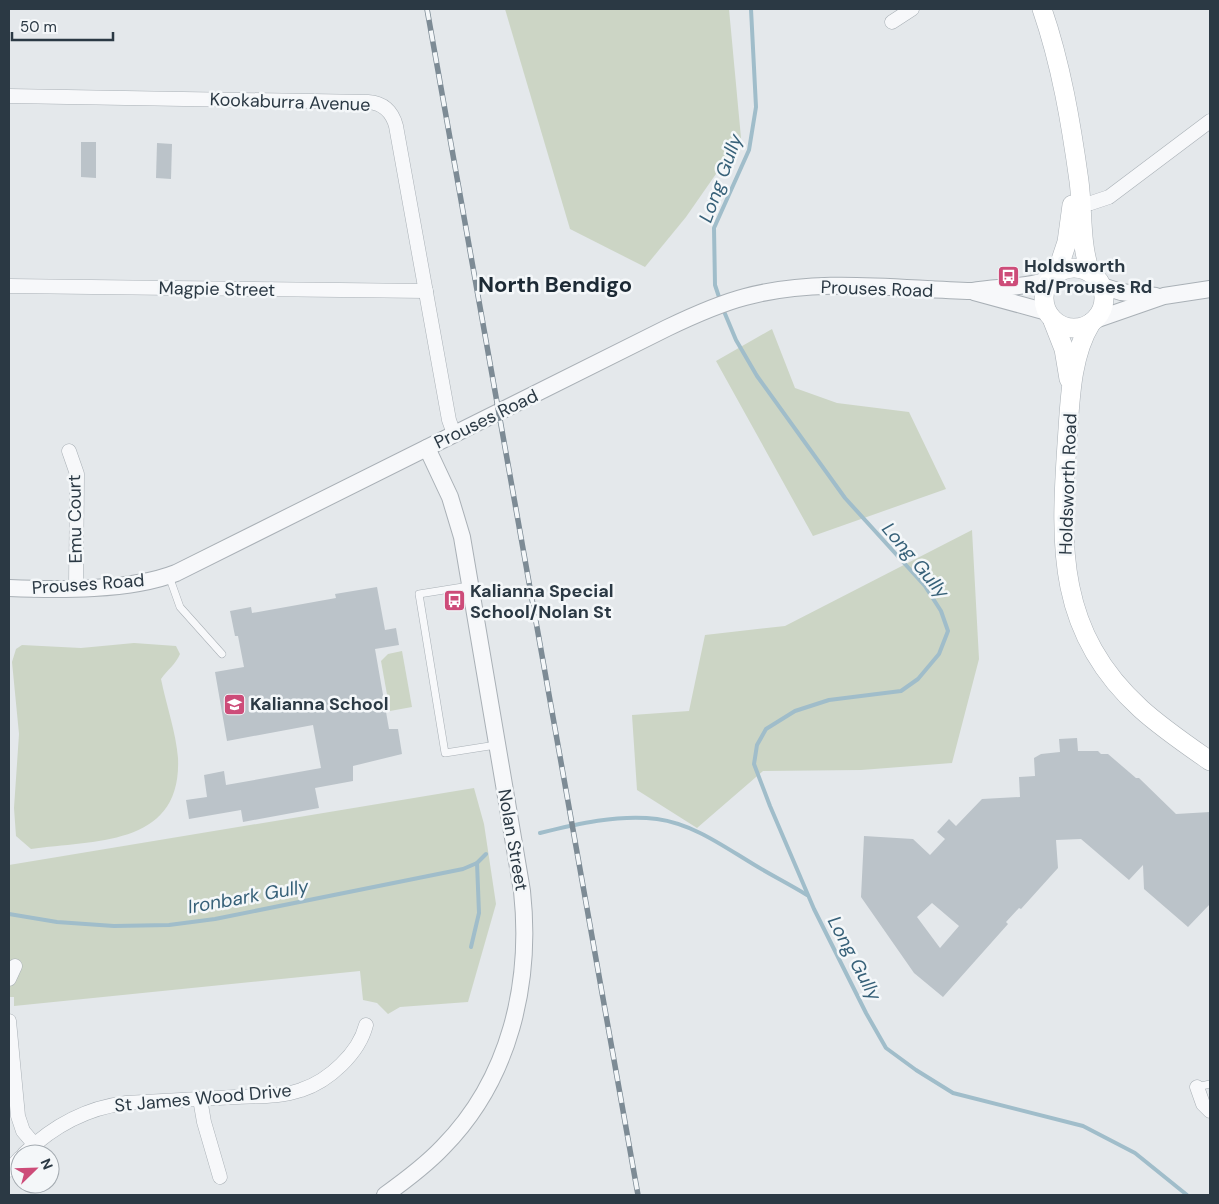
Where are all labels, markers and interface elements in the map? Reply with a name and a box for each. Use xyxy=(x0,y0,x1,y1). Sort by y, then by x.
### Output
scale bar xyxy=(12,10,114,42)
text: 50 m xyxy=(20,17,57,37)
street label: Kookaburra Avenue xyxy=(209,87,371,117)
water label: Long Gully xyxy=(693,129,748,226)
place label: Holdsworth Rd/Prouses Rd xyxy=(1024,254,1152,299)
bus stop icon: Holdsworth Rd/Prouses Rd xyxy=(996,264,1020,288)
district label: North Bendigo xyxy=(478,270,632,299)
street label: Prouses Road xyxy=(820,275,934,303)
street label: Magpie Street xyxy=(159,276,275,302)
street label: Prouses Road xyxy=(430,384,542,454)
street label: Holdsworth Road xyxy=(1054,413,1082,555)
street label: Emu Court xyxy=(62,474,88,564)
water label: Long Gully xyxy=(876,517,956,605)
street label: Prouses Road xyxy=(31,568,145,600)
place label: Kalianna Special School/Nolan St xyxy=(470,579,614,624)
bus stop icon: Kalianna Special School/Nolan St xyxy=(442,589,466,613)
school or university icon: Kalianna School xyxy=(222,692,246,716)
place label: Kalianna School xyxy=(250,692,389,716)
street label: Nolan Street xyxy=(492,787,534,893)
water label: Ironbark Gully xyxy=(186,873,312,919)
water label: Long Gully xyxy=(822,912,888,1006)
street label: St James Wood Drive xyxy=(113,1078,293,1118)
north arrow xyxy=(10,1144,60,1194)
text: N xyxy=(37,1156,57,1172)

